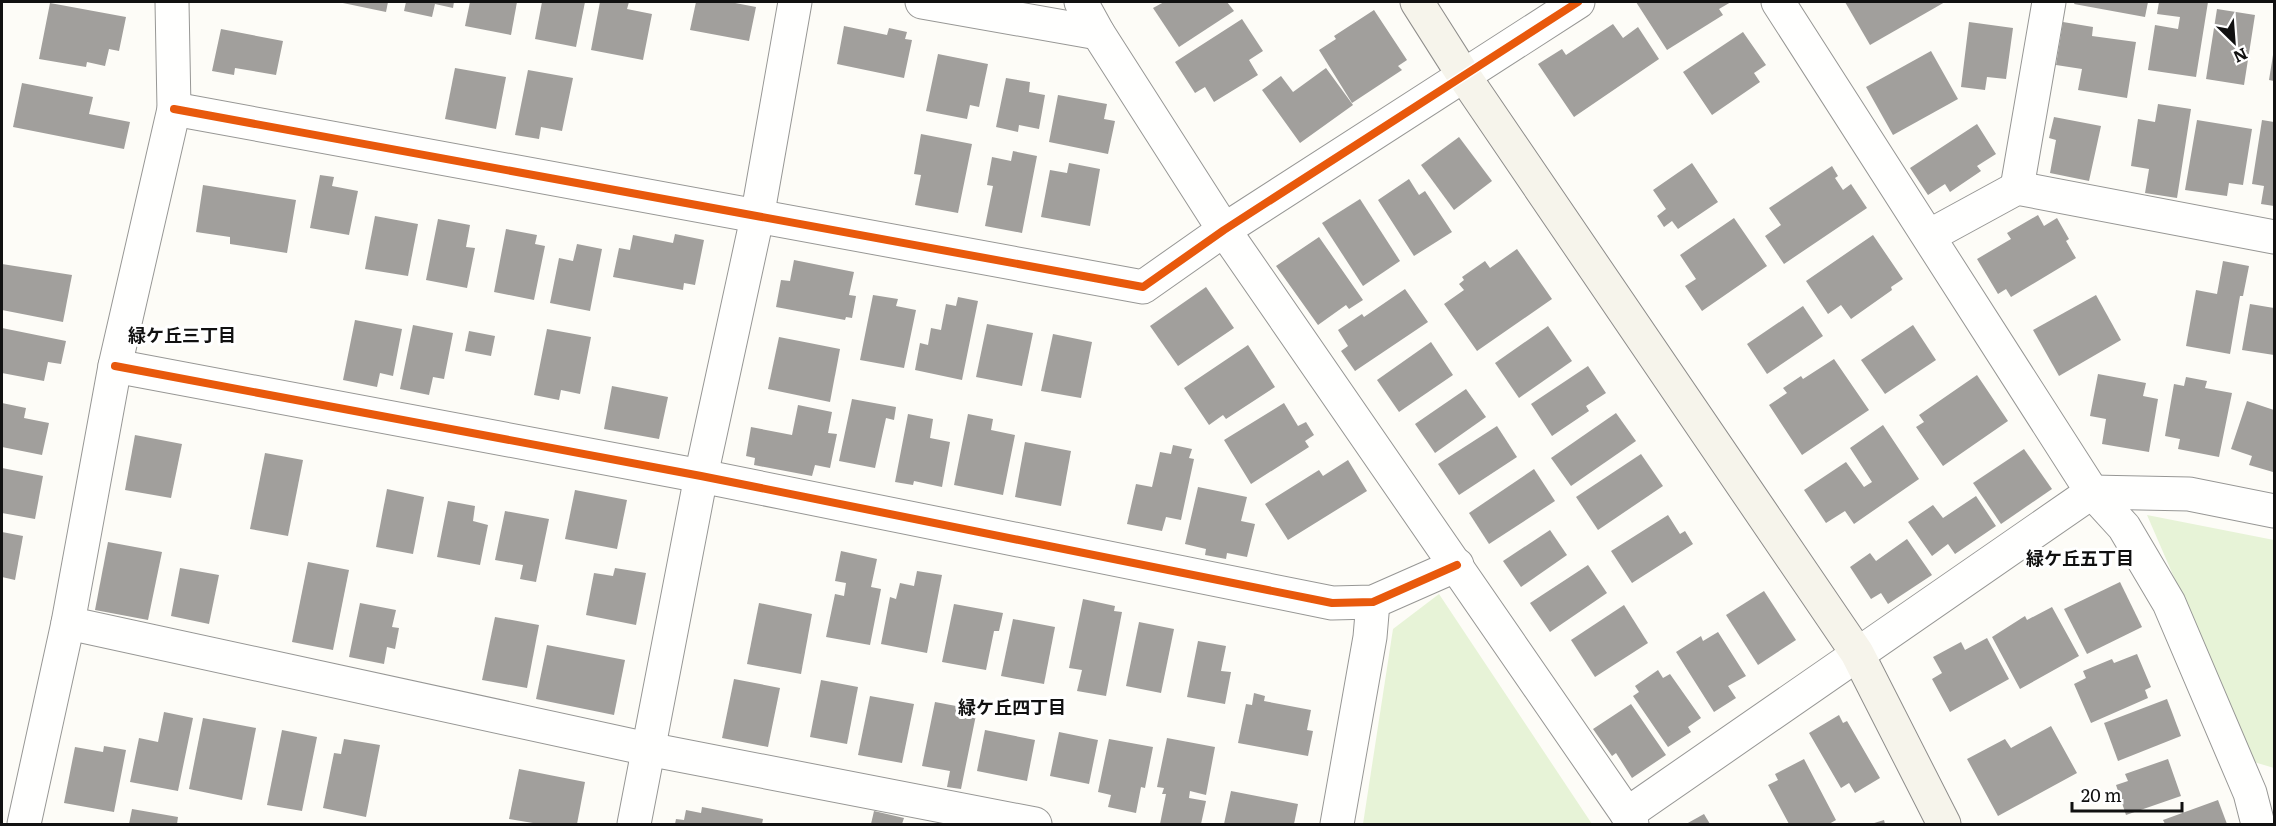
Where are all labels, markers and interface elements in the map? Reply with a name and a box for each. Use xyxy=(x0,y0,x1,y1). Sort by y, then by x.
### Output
north arrow xyxy=(2204,12,2264,72)
text: N xyxy=(2230,43,2252,70)
district label: 緑ケ丘三丁目 xyxy=(128,321,236,348)
district label: 緑ケ丘五丁目 xyxy=(2026,544,2134,571)
district label: 緑ケ丘四丁目 xyxy=(958,693,1066,720)
scale bar xyxy=(2072,775,2182,813)
text: 20 m xyxy=(2081,781,2122,808)

